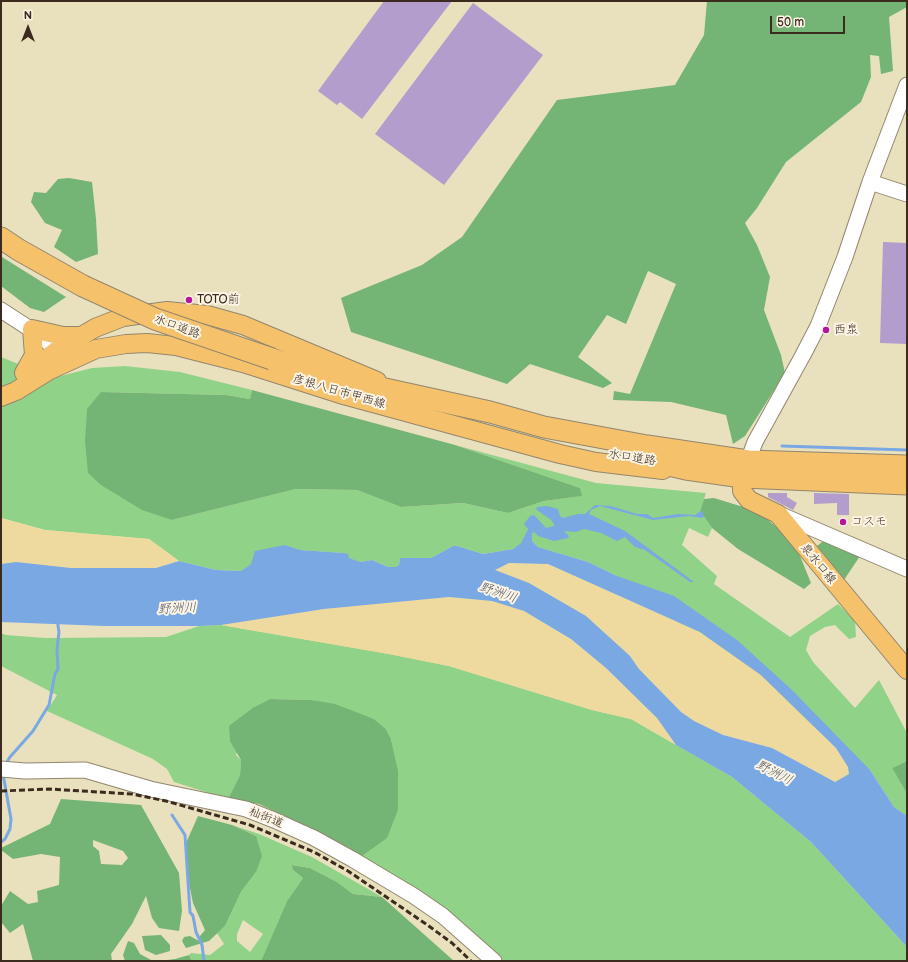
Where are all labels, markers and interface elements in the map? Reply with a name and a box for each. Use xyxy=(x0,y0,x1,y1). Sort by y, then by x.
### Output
north arrow xyxy=(8,8,48,48)
scale bar xyxy=(772,8,847,34)
text: N xyxy=(24,9,32,22)
text: 50 m xyxy=(777,15,804,30)
place label: TOTO前 xyxy=(197,293,240,307)
marker: TOTO前 xyxy=(184,295,194,305)
street label: 水口道路 xyxy=(152,312,202,342)
place label: 西泉 xyxy=(834,323,858,337)
marker: 西泉 xyxy=(821,325,831,335)
street label: 彦根八日市甲西線 xyxy=(291,372,387,412)
street label: 水口道路 xyxy=(607,447,657,469)
place label: コスモ xyxy=(851,515,887,529)
marker: コスモ xyxy=(838,517,848,527)
street label: 泉水口線 xyxy=(797,541,839,587)
water label: 野洲川 xyxy=(477,579,519,607)
water label: 野洲川 xyxy=(157,600,197,618)
water label: 野洲川 xyxy=(753,757,795,789)
street label: 杣街道 xyxy=(247,805,285,831)

